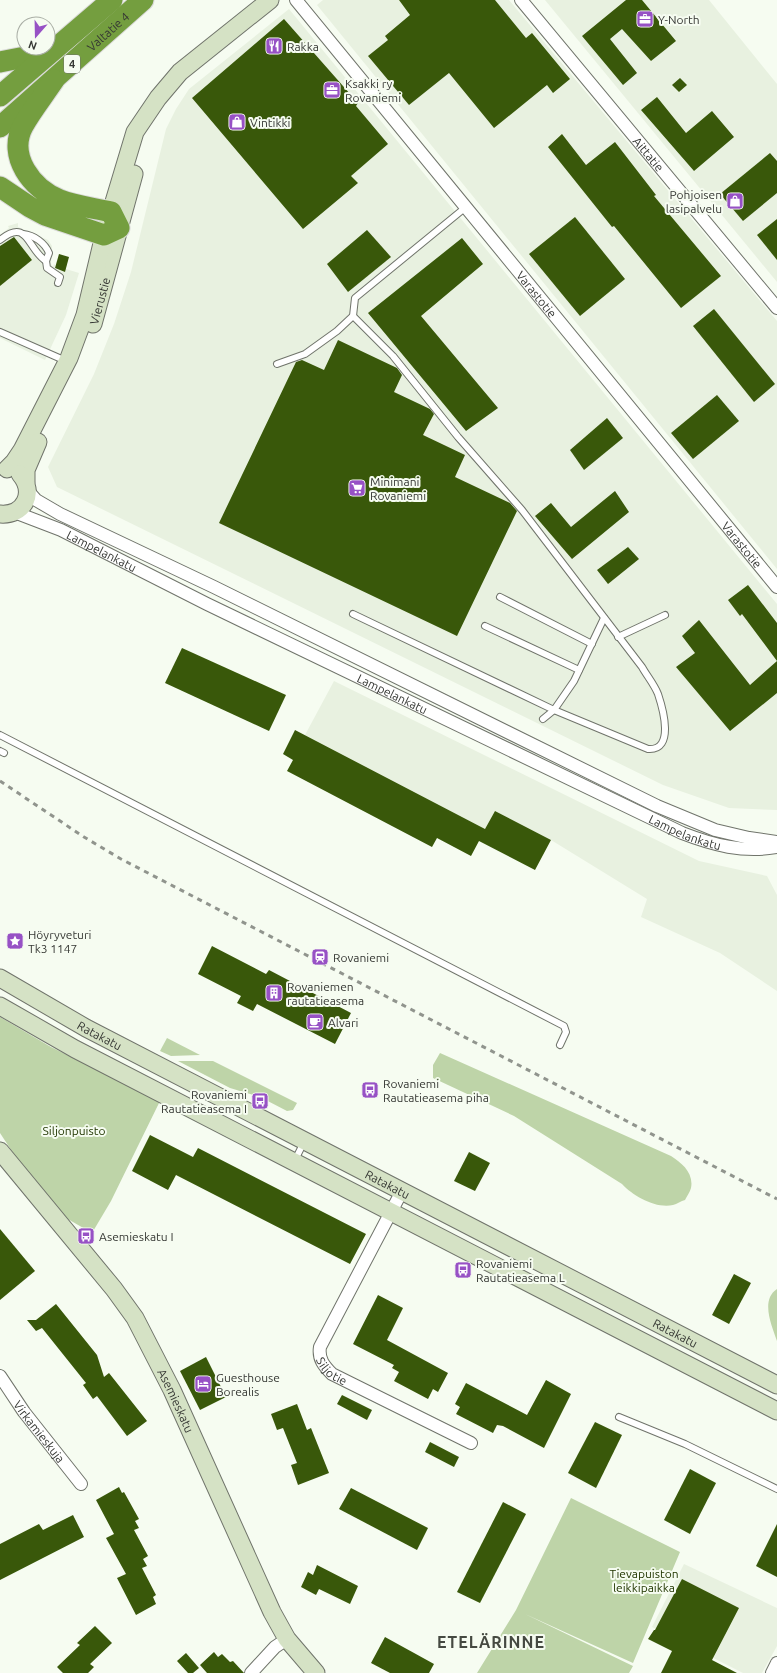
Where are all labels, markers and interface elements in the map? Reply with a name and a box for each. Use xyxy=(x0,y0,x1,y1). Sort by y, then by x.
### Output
street label: Valtatie 4 xyxy=(84,9,131,53)
office icon: Y-North xyxy=(635,9,655,29)
place label: Y-North xyxy=(658,13,700,26)
north arrow xyxy=(16,16,56,56)
restaurant icon: Rakka xyxy=(264,36,284,56)
text: N xyxy=(27,38,38,52)
place label: Rakka xyxy=(287,40,319,53)
road number: 4 xyxy=(64,55,80,73)
place label: Ksakki ry Rovaniemi xyxy=(345,77,401,104)
office icon: Ksakki ry Rovaniemi xyxy=(322,80,342,100)
shop icon: Vintikki xyxy=(227,112,247,132)
place label: Vintikki xyxy=(250,116,291,129)
street label: Aittatie xyxy=(631,134,667,174)
place label: Pohjoisen lasipalvelu xyxy=(666,188,722,215)
shop icon: Pohjoisen lasipalvelu xyxy=(725,191,745,211)
street label: Varastotie xyxy=(514,268,559,320)
street label: Vierustie xyxy=(87,276,112,326)
place label: Minimani Rovaniemi xyxy=(370,475,426,502)
supermarket icon: Minimani Rovaniemi xyxy=(347,478,367,498)
street label: Varastotie xyxy=(720,519,765,570)
street label: Lampelankatu xyxy=(65,528,139,574)
street label: Lampelankatu xyxy=(355,671,430,716)
street label: Lampelankatu xyxy=(647,812,722,852)
place label: Höyryveturi Tk3 1147 xyxy=(28,928,92,955)
place icon: Höyryveturi Tk3 1147 xyxy=(5,931,25,951)
station icon: Rovaniemi xyxy=(310,947,330,967)
place label: Rovaniemi xyxy=(333,951,389,964)
place label: Rovaniemen rautatieasema xyxy=(287,980,364,1007)
building icon: Rovaniemen rautatieasema xyxy=(264,983,284,1003)
cafe icon: Alvari xyxy=(305,1012,325,1032)
place label: Alvari xyxy=(328,1016,358,1029)
street label: Ratakatu xyxy=(75,1018,124,1052)
place label: Rovaniemi Rautatieasema piha xyxy=(383,1077,489,1104)
bus stop icon: Rovaniemi Rautatieasema piha xyxy=(360,1080,380,1100)
place label: Rovaniemi Rautatieasema I xyxy=(161,1088,247,1115)
bus stop icon: Rovaniemi Rautatieasema I xyxy=(250,1091,270,1111)
park label: Siljonpuisto xyxy=(43,1124,105,1137)
street label: Ratakatu xyxy=(363,1167,412,1201)
bus stop icon: Asemieskatu I xyxy=(76,1226,96,1246)
place label: Asemieskatu I xyxy=(99,1230,174,1243)
place label: Rovaniemi Rautatieasema L xyxy=(476,1257,565,1284)
bus stop icon: Rovaniemi Rautatieasema L xyxy=(453,1260,473,1280)
street label: Ratakatu xyxy=(651,1316,700,1349)
street label: Siljotie xyxy=(314,1355,349,1387)
street label: Asemieskatu xyxy=(156,1366,197,1434)
place label: Guesthouse Borealis xyxy=(216,1371,280,1398)
hotel icon: Guesthouse Borealis xyxy=(193,1374,213,1394)
street label: Virkamieskuja xyxy=(12,1398,68,1465)
park label: Tievapuiston leikkipaikka xyxy=(609,1567,679,1594)
district label: ETELÄRINNE xyxy=(437,1633,545,1651)

